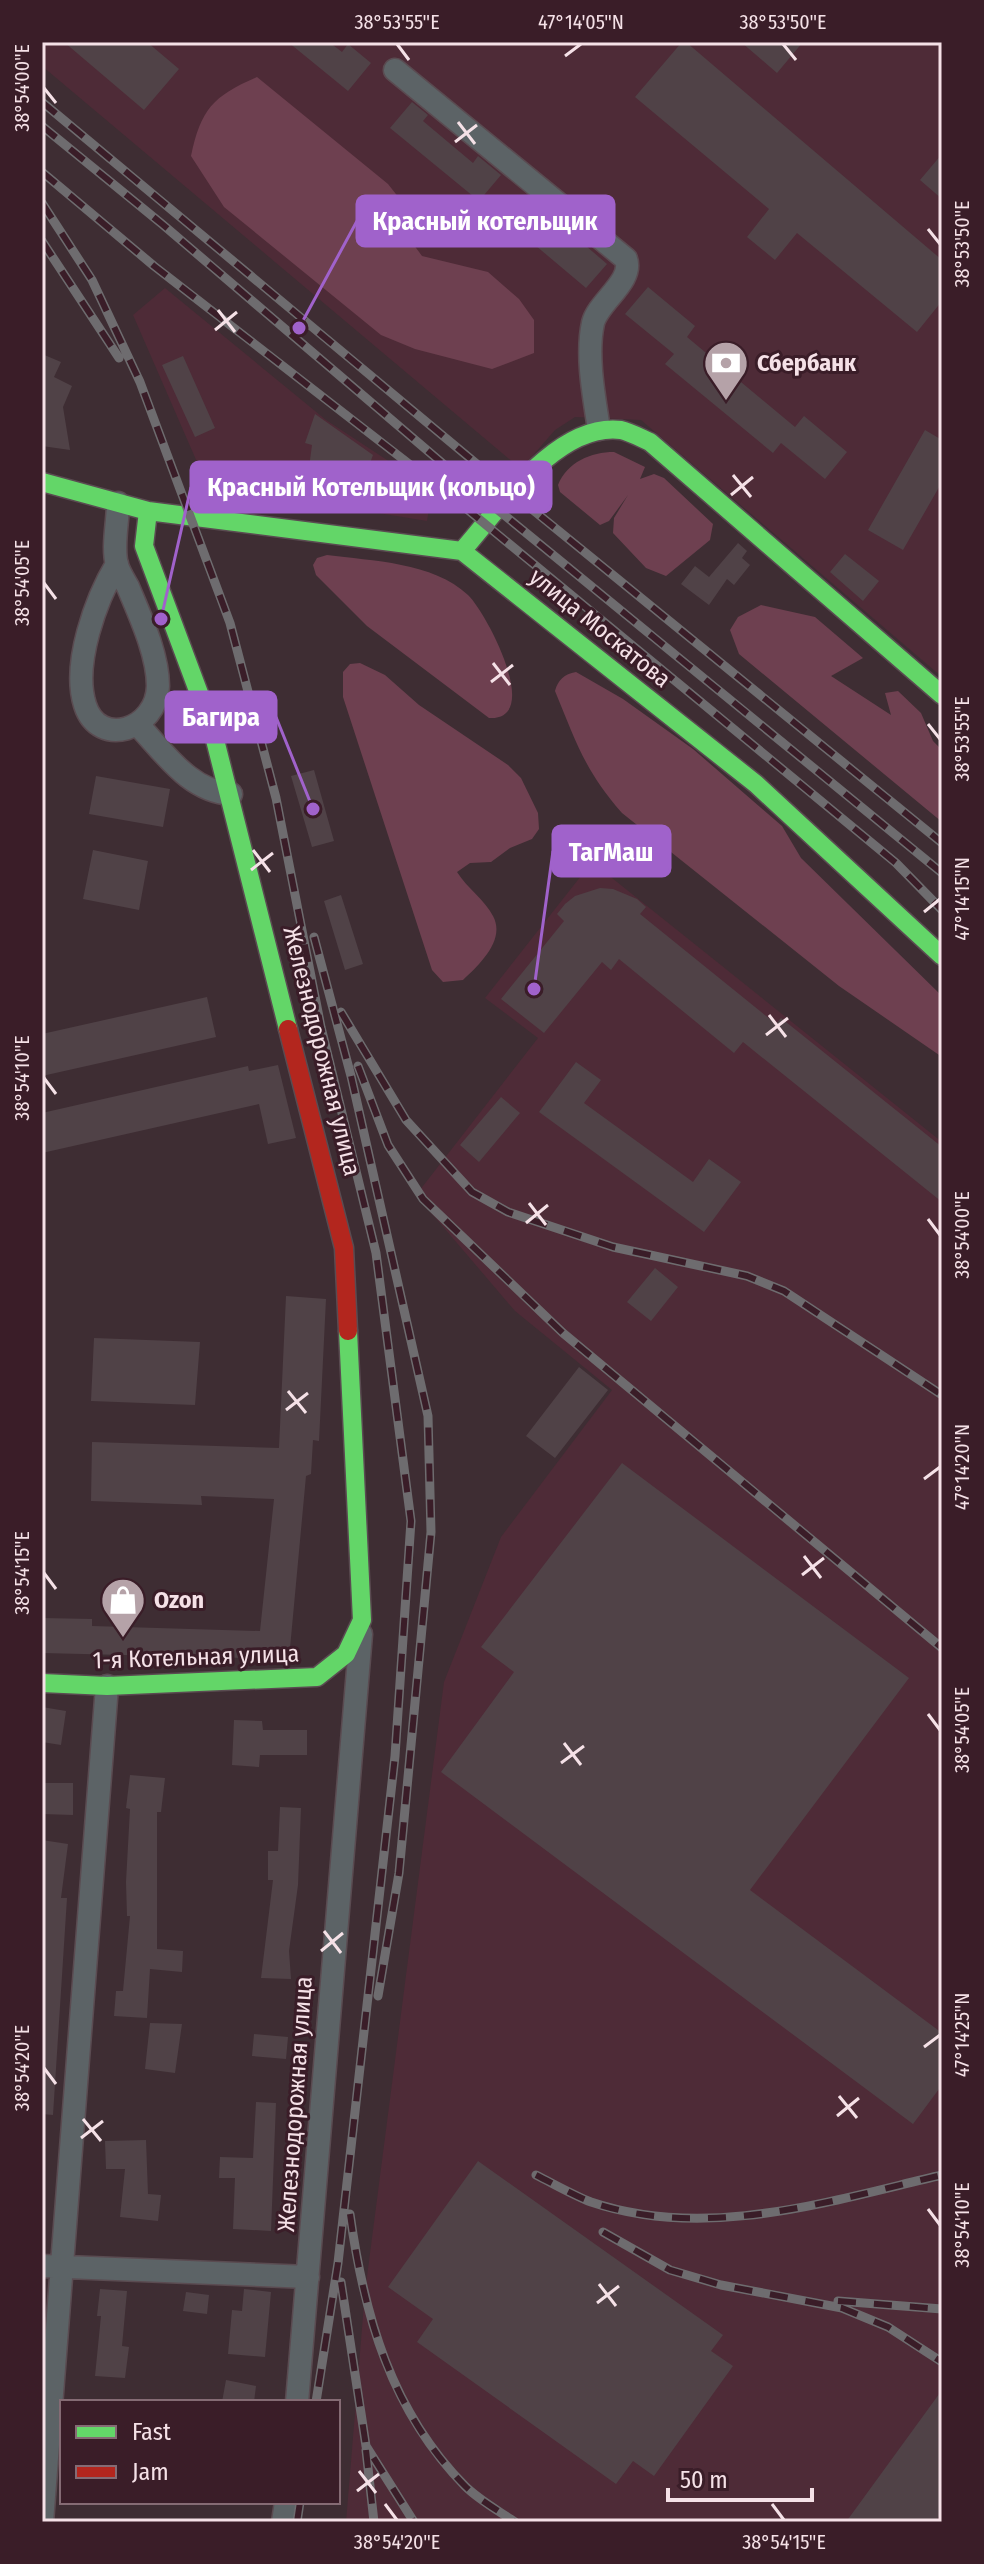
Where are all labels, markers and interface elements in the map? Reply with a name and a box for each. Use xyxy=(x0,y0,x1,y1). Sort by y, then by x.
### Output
text: 38°53'55"E xyxy=(354,10,440,34)
text: 47°14'05"N xyxy=(538,10,624,34)
text: 38°53'50"E xyxy=(740,10,826,34)
text: 38°54'00"E xyxy=(10,44,34,132)
callout: Красный котельщик xyxy=(357,196,614,246)
text: 38°53'50"E xyxy=(950,201,974,287)
text: Красный котельщик xyxy=(372,206,599,237)
bank icon: Сбербанк xyxy=(702,339,750,402)
place label: Сбербанк xyxy=(757,349,857,377)
callout: Красный Котельщик (кольцо) xyxy=(191,462,551,512)
text: Красный Котельщик (кольцо) xyxy=(207,472,535,503)
text: 38°54'05"E xyxy=(10,540,34,626)
street label: улица Москатова xyxy=(524,563,676,693)
callout: Багира xyxy=(166,692,276,742)
text: 38°53'55"E xyxy=(950,696,974,782)
text: Багира xyxy=(182,702,260,733)
callout: ТагМаш xyxy=(553,826,670,876)
text: ТагМаш xyxy=(569,837,653,868)
text: 47°14'15"N xyxy=(950,857,974,941)
street label: Железнодорожная улица xyxy=(277,923,367,1179)
text: 38°54'10"E xyxy=(10,1035,34,1121)
text: 38°54'00"E xyxy=(950,1191,974,1279)
text: 47°14'20"N xyxy=(950,1424,974,1510)
text: 38°54'15"E xyxy=(10,1531,34,1615)
shop icon: Ozon xyxy=(99,1576,147,1639)
place label: Ozon xyxy=(154,1586,204,1614)
street label: 1-я Котельная улица xyxy=(92,1639,300,1675)
text: 38°54'05"E xyxy=(950,1687,974,1773)
street label: Железнодорожная улица xyxy=(272,1975,318,2233)
text: 47°14'25"N xyxy=(950,1993,974,2077)
text: 38°54'20"E xyxy=(10,2025,34,2111)
text: 38°54'10"E xyxy=(950,2182,974,2268)
legend xyxy=(60,2400,340,2504)
text: Fast xyxy=(132,2418,171,2446)
scale bar xyxy=(668,2452,812,2502)
text: Jam xyxy=(132,2458,169,2486)
text: 50 m xyxy=(680,2466,728,2494)
text: 38°54'20"E xyxy=(354,2530,440,2554)
text: 38°54'15"E xyxy=(742,2530,826,2554)

